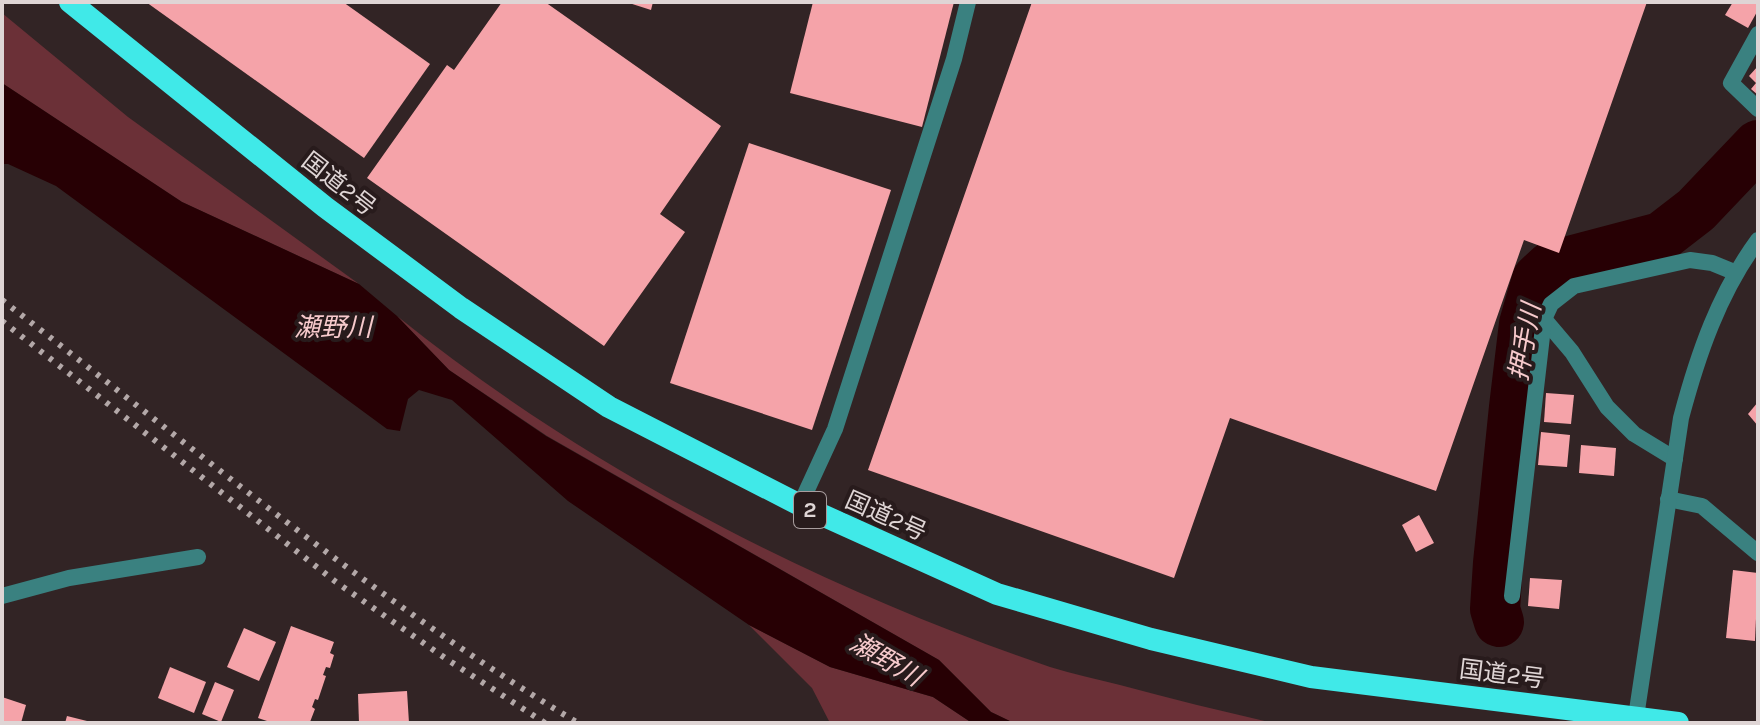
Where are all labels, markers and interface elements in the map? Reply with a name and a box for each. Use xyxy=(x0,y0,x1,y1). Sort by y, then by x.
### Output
street label: 国道2号 xyxy=(297,147,381,221)
water label: 押手川 xyxy=(1503,298,1548,383)
water label: 瀬野川 xyxy=(294,312,375,343)
street label: 国道2号 xyxy=(841,486,931,546)
road number: 2 xyxy=(794,492,826,528)
water label: 瀬野川 xyxy=(844,627,930,694)
street label: 国道2号 xyxy=(1458,655,1546,693)

